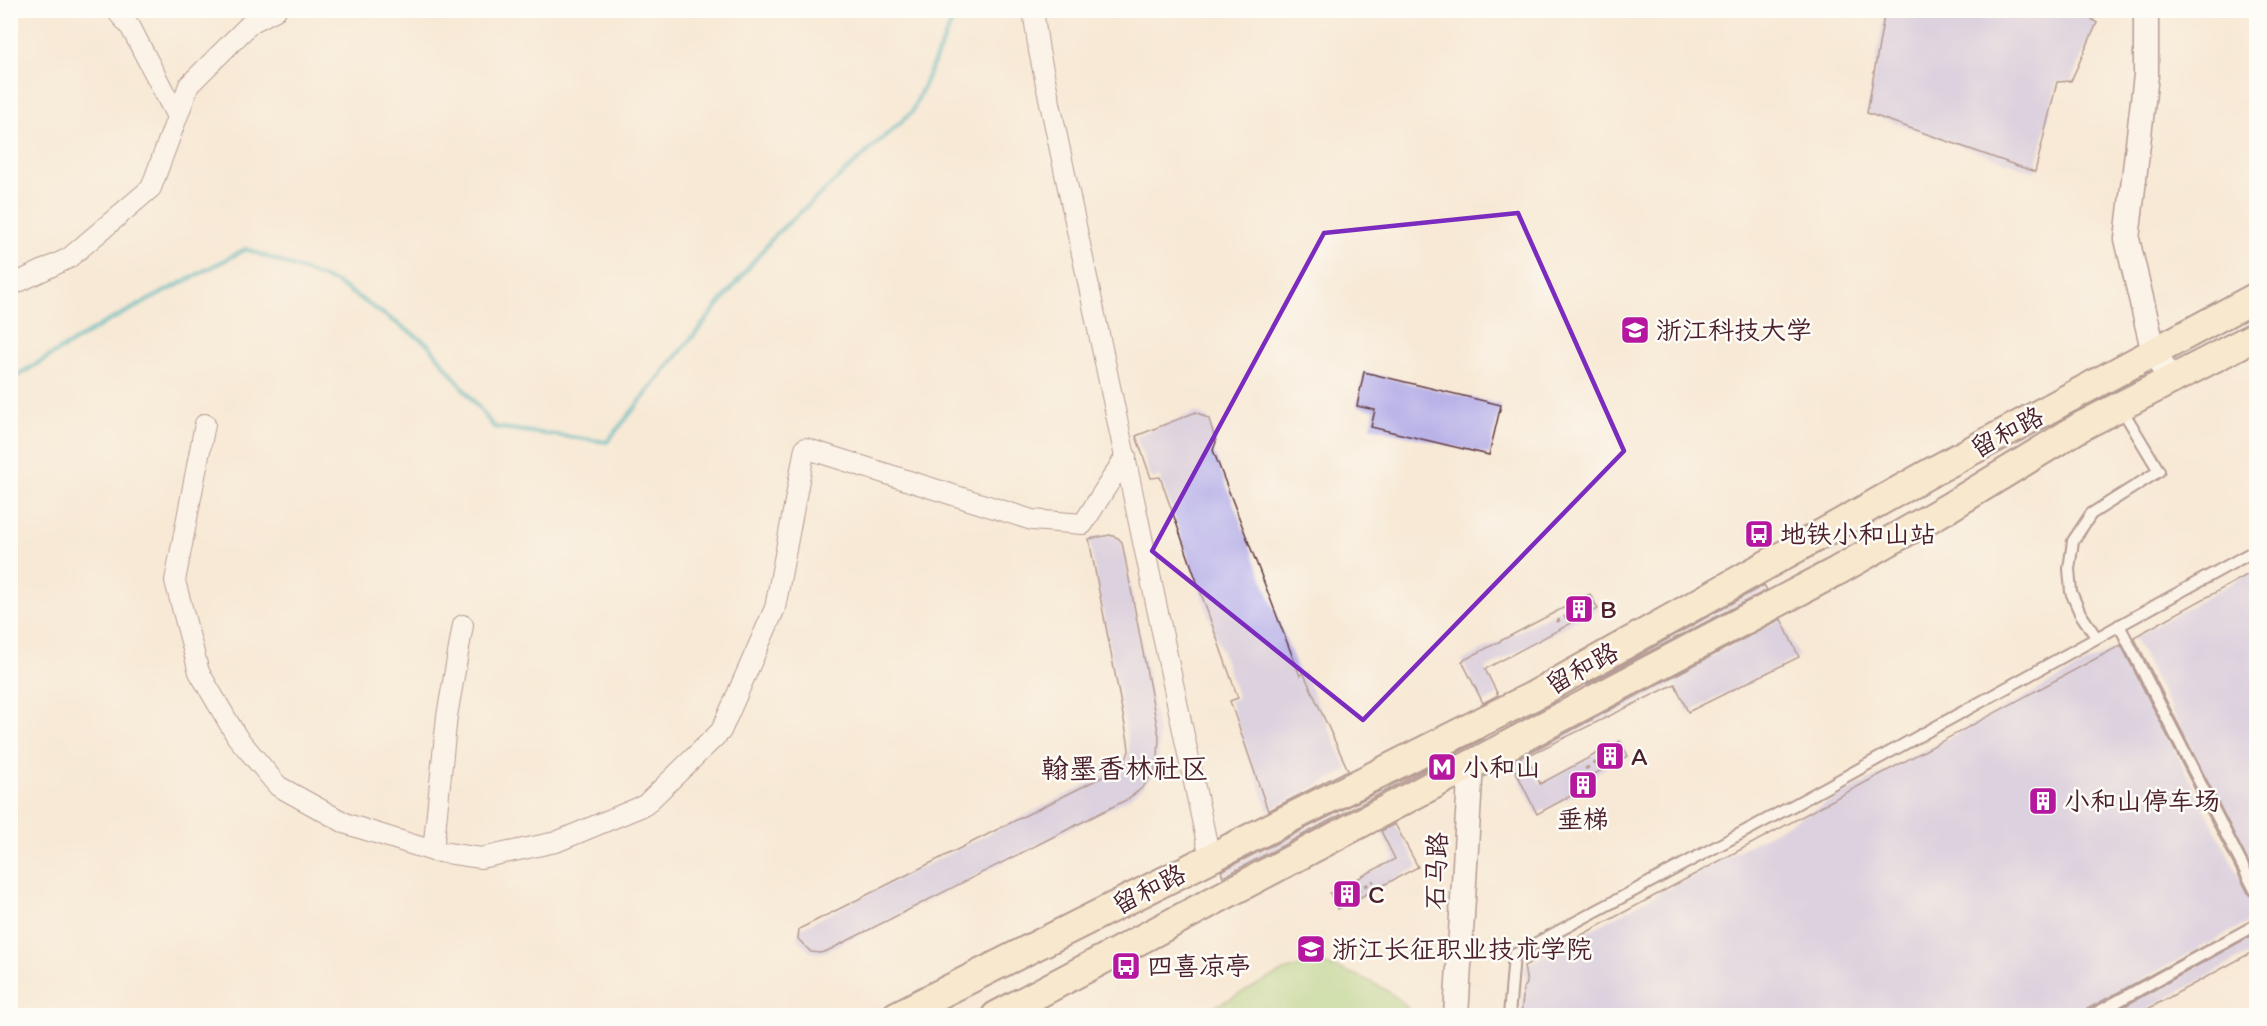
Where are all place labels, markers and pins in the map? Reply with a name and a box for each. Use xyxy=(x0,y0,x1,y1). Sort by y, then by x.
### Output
school or university icon: 浙江科技大学 xyxy=(1619,314,1651,346)
place label: 浙江科技大学 xyxy=(1656,314,1812,346)
bus stop icon: 地铁小和山站 xyxy=(1743,518,1775,550)
place label: 地铁小和山站 xyxy=(1780,518,1936,550)
building icon: B xyxy=(1563,593,1595,625)
place label: B xyxy=(1600,593,1617,625)
building icon: A xyxy=(1594,740,1626,772)
place label: A xyxy=(1631,740,1648,772)
metro station icon: 小和山 xyxy=(1426,751,1458,783)
place label: 小和山 xyxy=(1463,751,1541,783)
building icon: 垂梯 xyxy=(1567,769,1599,801)
building icon: 小和山停车场 xyxy=(2027,785,2059,817)
place label: 小和山停车场 xyxy=(2064,785,2220,817)
place label: 垂梯 xyxy=(1557,803,1609,835)
building icon: C xyxy=(1331,878,1363,910)
place label: C xyxy=(1368,878,1385,910)
school or university icon: 浙江长征职业技术学院 xyxy=(1295,933,1327,965)
place label: 浙江长征职业技术学院 xyxy=(1332,933,1592,965)
bus stop icon: 四喜凉亭 xyxy=(1110,950,1142,982)
place label: 四喜凉亭 xyxy=(1147,950,1251,982)

